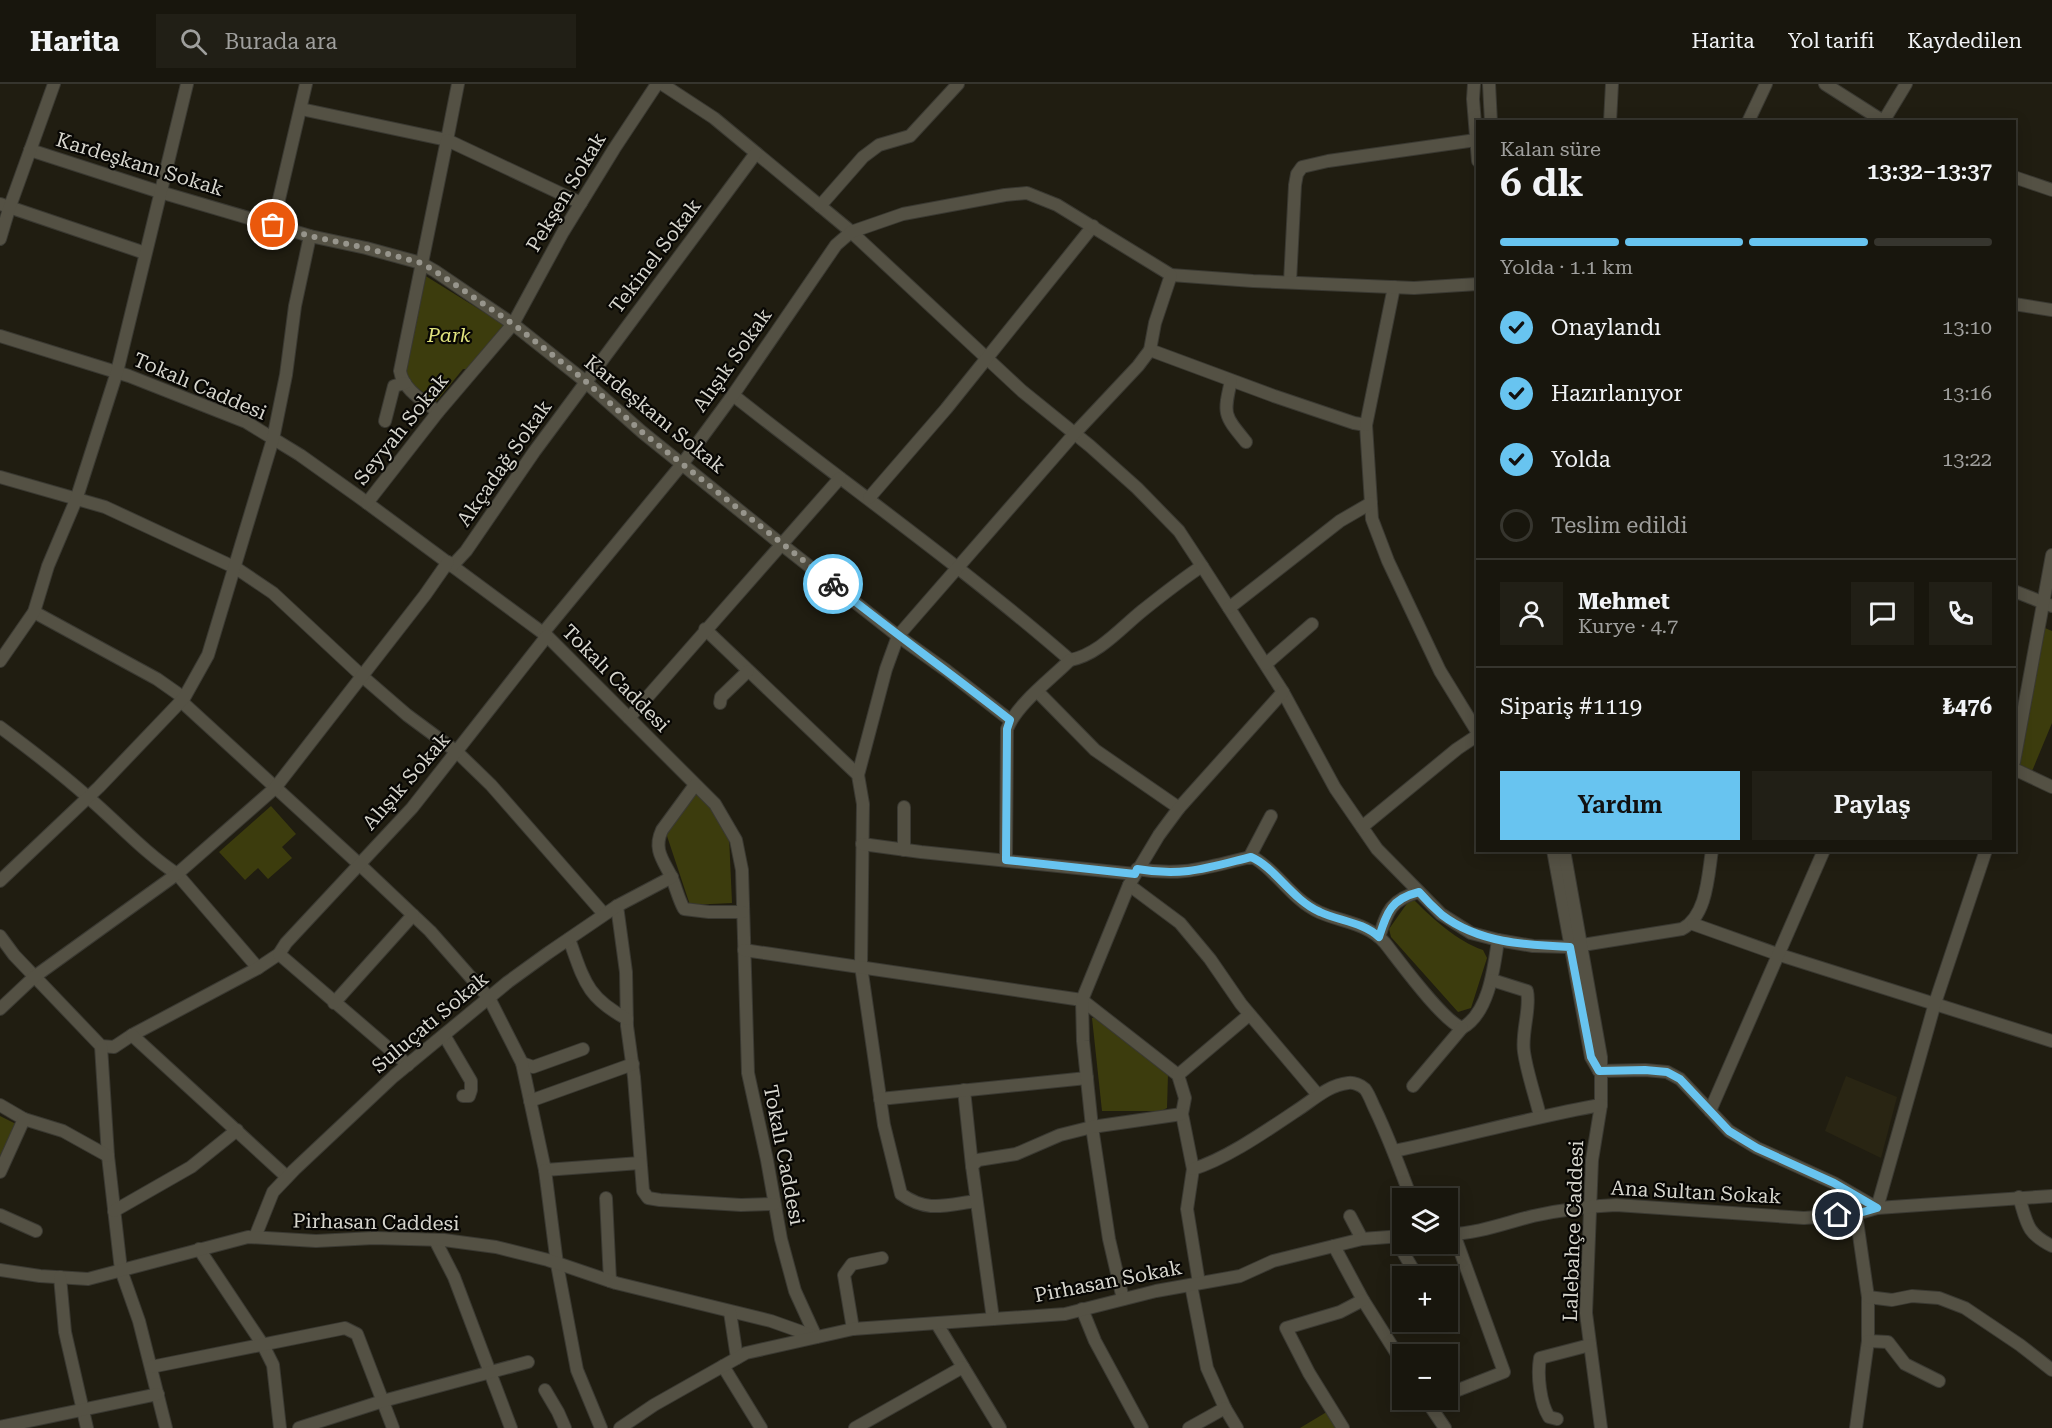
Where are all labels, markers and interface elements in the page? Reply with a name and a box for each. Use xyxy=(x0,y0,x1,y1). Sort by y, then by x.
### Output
search box xyxy=(156,14,576,68)
text: Harita xyxy=(30,25,120,58)
icon: search xyxy=(177,25,210,58)
text: Burada ara xyxy=(225,29,338,54)
text: Harita xyxy=(1692,29,1755,53)
text: Yol tarifi xyxy=(1788,29,1874,53)
text: Kaydedilen xyxy=(1907,29,2022,53)
street label: Kardeşkanı Sokak xyxy=(53,127,227,201)
street label: Pekşen Sokak xyxy=(521,128,611,256)
text: Kalan süre xyxy=(1500,137,1601,161)
text: 13:32–13:37 xyxy=(1867,159,1992,184)
text: 6 dk xyxy=(1500,160,1584,206)
street label: Tekinel Sokak xyxy=(604,194,706,318)
pin xyxy=(247,199,298,250)
icon: bag xyxy=(256,208,289,241)
text: Yolda · 1.1 km xyxy=(1500,255,1633,279)
street label: Alışık Sokak xyxy=(687,303,777,416)
icon: check xyxy=(1500,311,1533,344)
text: Onaylandı xyxy=(1551,315,1661,340)
text: 13:10 xyxy=(1942,315,1992,339)
park label: Park xyxy=(426,323,471,347)
street label: Tokalı Caddesi xyxy=(130,347,270,425)
street label: Kardeşkanı Sokak xyxy=(580,350,730,478)
street label: Seyyah Sokak xyxy=(349,368,454,490)
icon: check xyxy=(1500,377,1533,410)
text: Hazırlanıyor xyxy=(1551,381,1682,406)
text: 13:16 xyxy=(1942,381,1992,405)
street label: Akçadağ Sokak xyxy=(451,395,557,531)
icon: check xyxy=(1500,443,1533,476)
text: Yolda xyxy=(1551,447,1611,472)
text: 13:22 xyxy=(1942,447,1992,471)
text: Teslim edildi xyxy=(1551,513,1688,538)
courier xyxy=(803,554,863,614)
icon: bike xyxy=(817,568,850,601)
button: person xyxy=(1500,582,1563,645)
button: chat xyxy=(1851,582,1914,645)
button: phone xyxy=(1929,582,1992,645)
text: Mehmet xyxy=(1578,589,1670,614)
text: Kurye · 4.7 xyxy=(1578,614,1678,638)
street label: Tokalı Caddesi xyxy=(557,619,675,737)
text: Sipariş #1119 xyxy=(1500,694,1642,719)
text: ₺476 xyxy=(1943,694,1992,719)
street label: Alışık Sokak xyxy=(357,727,455,835)
button: Yardım xyxy=(1500,771,1740,840)
button: Paylaş xyxy=(1752,771,1992,840)
street label: Suluçatı Sokak xyxy=(367,966,493,1078)
street label: Tokalı Caddesi xyxy=(759,1083,809,1227)
street label: Lalebahçe Caddesi xyxy=(1558,1140,1588,1322)
street label: Ana Sultan Sokak xyxy=(1610,1176,1782,1208)
map controls xyxy=(1392,1188,1458,1410)
button: layers xyxy=(1392,1188,1458,1254)
pin xyxy=(1812,1189,1863,1240)
icon: home xyxy=(1821,1198,1854,1231)
street label: Pirhasan Caddesi xyxy=(292,1209,460,1235)
street label: Pirhasan Sokak xyxy=(1032,1255,1184,1307)
button: + xyxy=(1392,1266,1458,1332)
button: − xyxy=(1392,1344,1458,1410)

